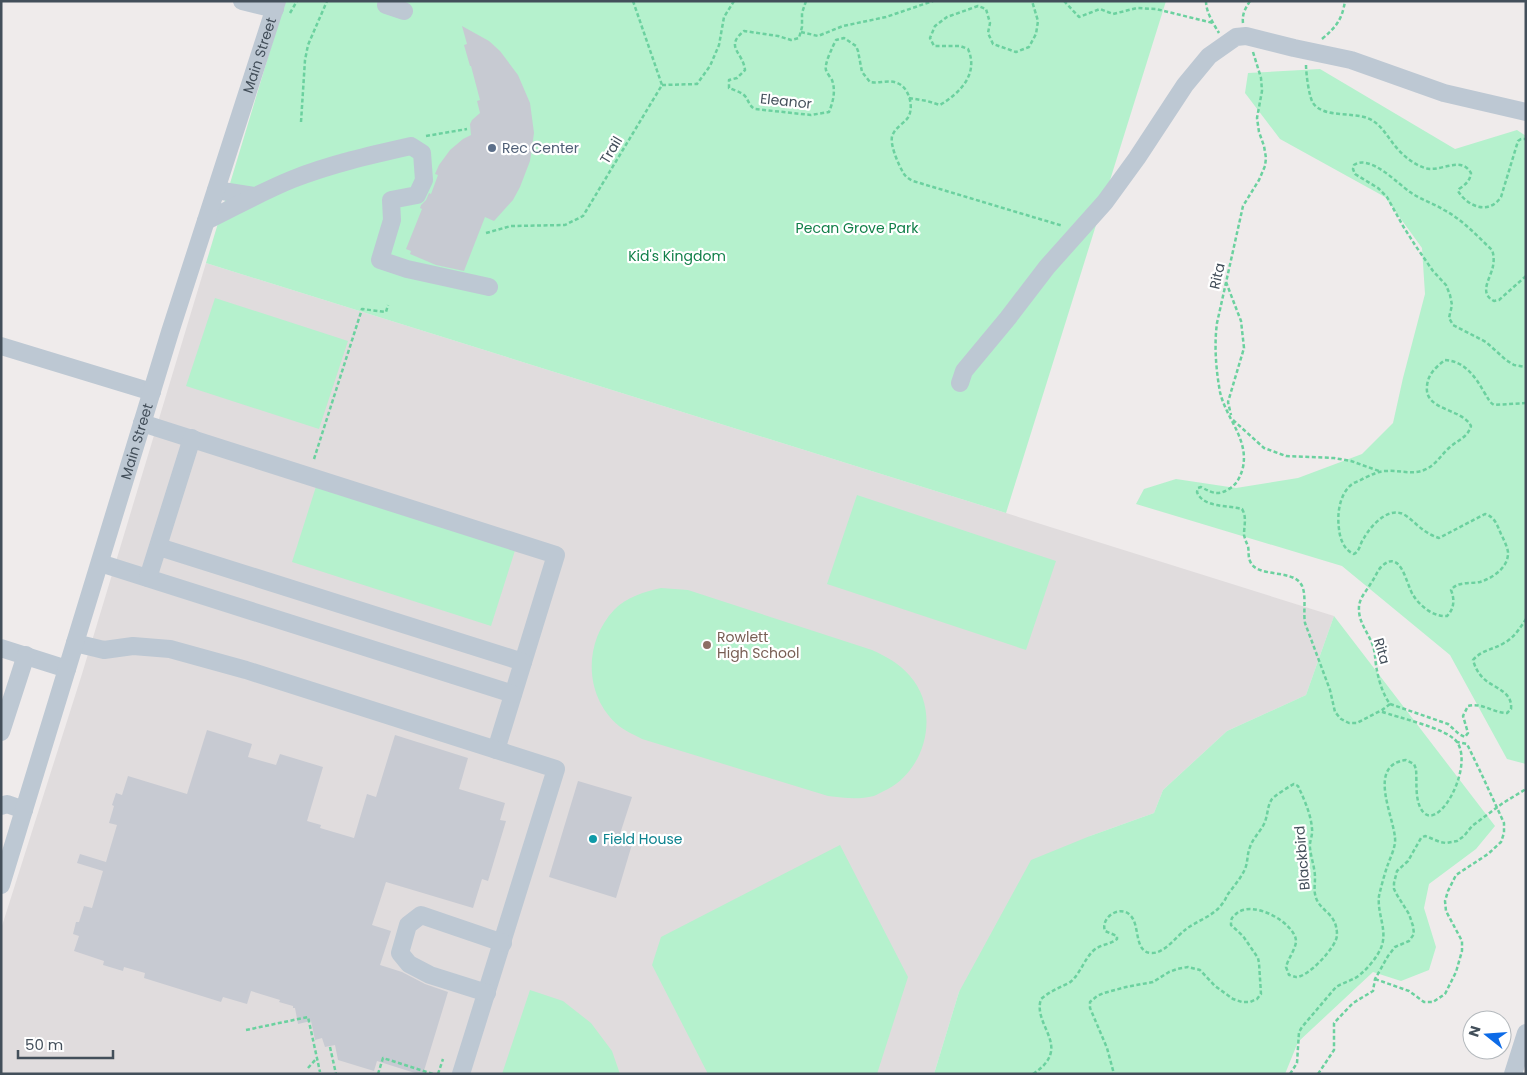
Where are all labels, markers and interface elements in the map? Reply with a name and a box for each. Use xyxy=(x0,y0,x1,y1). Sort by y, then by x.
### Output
street label: Main Street xyxy=(238,15,281,96)
street label: Eleanor xyxy=(759,88,813,114)
street label: Trail xyxy=(595,132,627,168)
place label: Rec Center xyxy=(502,138,579,158)
marker: Rec Center xyxy=(486,142,498,154)
park label: Pecan Grove Park xyxy=(796,218,919,238)
park label: Kid's Kingdom xyxy=(628,246,726,266)
street label: Rita xyxy=(1204,261,1230,291)
street label: Main Street xyxy=(116,401,158,482)
place label: Rowlett High School xyxy=(717,627,799,663)
street label: Rita xyxy=(1369,635,1395,667)
marker: Rowlett High School xyxy=(701,639,713,651)
street label: Blackbird xyxy=(1289,825,1315,891)
place label: Field House xyxy=(603,829,683,849)
marker: Field House xyxy=(587,833,599,845)
north arrow xyxy=(1462,1010,1512,1060)
text: N xyxy=(1463,1023,1486,1039)
scale bar xyxy=(18,1028,112,1060)
text: 50 m xyxy=(25,1034,63,1055)

